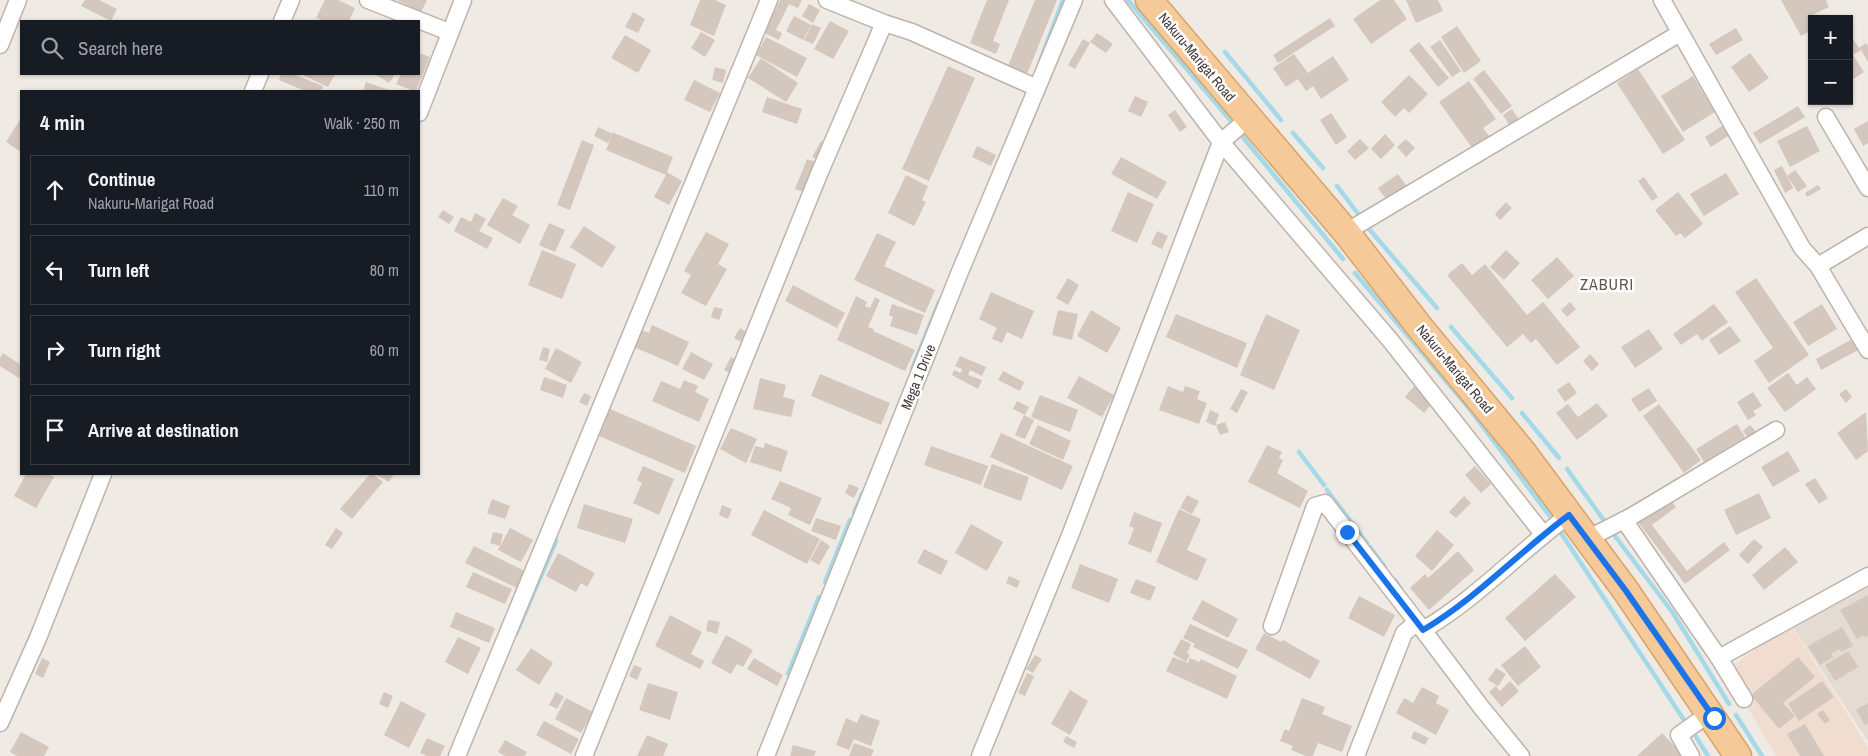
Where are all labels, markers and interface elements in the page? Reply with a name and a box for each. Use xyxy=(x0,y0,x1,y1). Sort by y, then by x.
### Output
street label: Nakuru-Marigat Road xyxy=(1155,9,1239,105)
map controls xyxy=(1808,15,1853,105)
button: + xyxy=(1808,15,1853,60)
search box xyxy=(20,20,420,75)
icon: search xyxy=(38,34,66,62)
text: Search here xyxy=(78,35,163,61)
button: − xyxy=(1808,60,1853,105)
text: 4 min xyxy=(40,108,85,137)
text: Walk · 250 m xyxy=(324,112,400,134)
text: Continue xyxy=(88,166,156,192)
icon: ahead xyxy=(41,176,69,204)
text: 110 m xyxy=(363,179,399,201)
text: Nakuru-Marigat Road xyxy=(88,192,214,214)
icon: left xyxy=(41,256,69,284)
text: Turn left xyxy=(88,257,149,283)
text: 80 m xyxy=(370,259,399,281)
district label: ZABURI xyxy=(1580,273,1634,295)
street label: Nakuru-Marigat Road xyxy=(1413,321,1497,417)
icon: right xyxy=(41,336,69,364)
text: Turn right xyxy=(88,337,160,363)
text: 60 m xyxy=(370,339,399,361)
street label: Mega 1 Drive xyxy=(897,342,939,412)
icon: arrive xyxy=(41,416,69,444)
text: Arrive at destination xyxy=(88,417,239,443)
route end xyxy=(1336,521,1359,544)
route start xyxy=(1703,707,1726,730)

